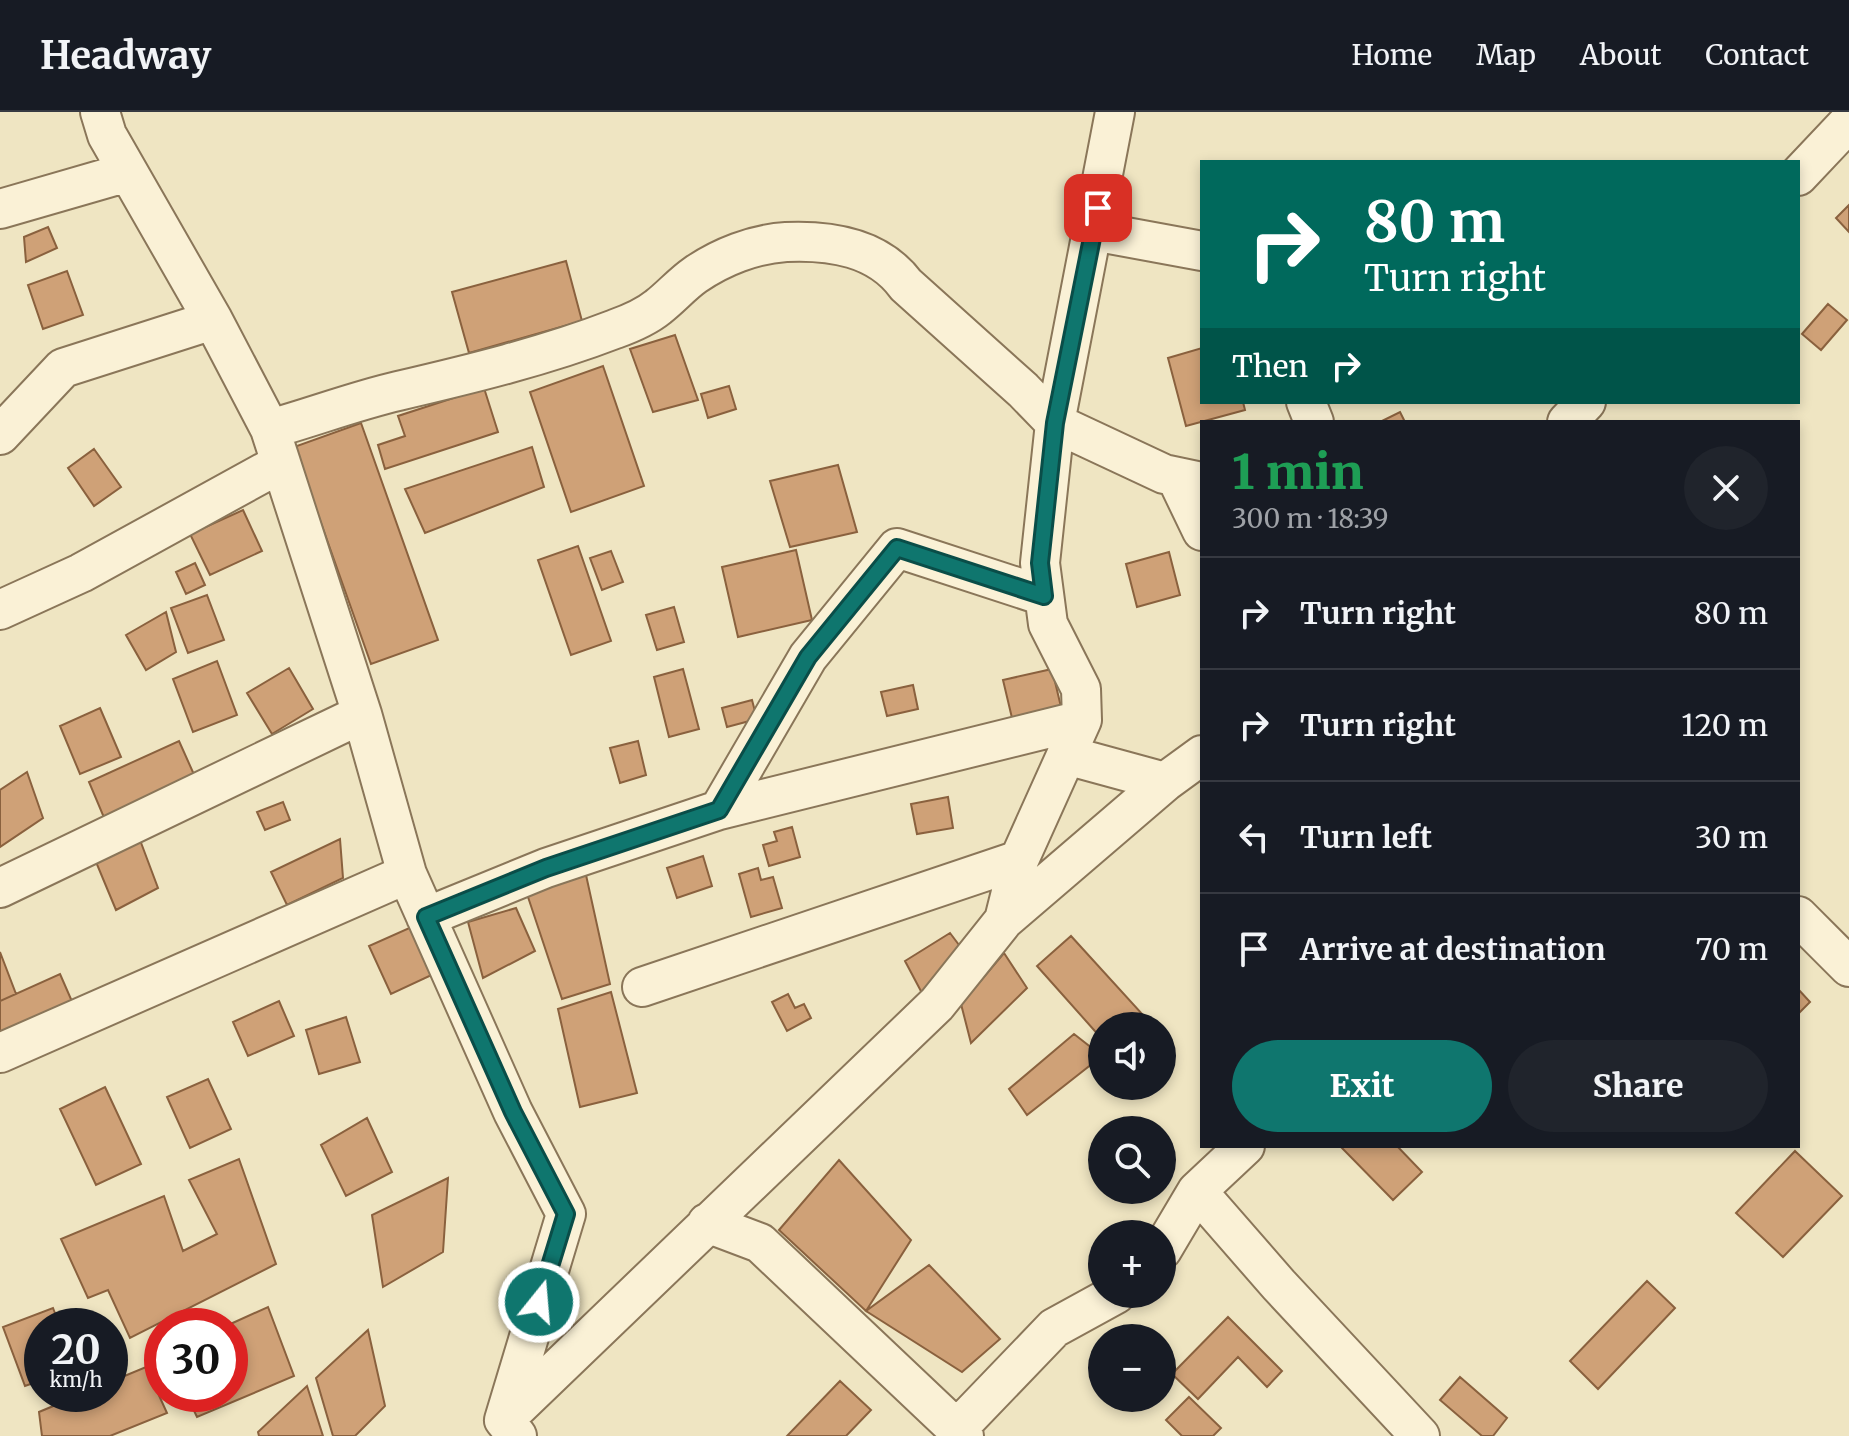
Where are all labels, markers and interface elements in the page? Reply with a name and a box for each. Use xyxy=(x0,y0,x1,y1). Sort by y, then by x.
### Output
text: Headway xyxy=(40,32,211,79)
text: Home xyxy=(1351,37,1432,73)
text: Map xyxy=(1476,37,1536,73)
text: About xyxy=(1580,37,1661,73)
text: Contact xyxy=(1705,37,1809,73)
pin xyxy=(1064,174,1132,242)
icon: arrive xyxy=(1076,186,1120,230)
text: 80 m xyxy=(1364,187,1505,257)
icon: right xyxy=(1232,192,1336,296)
text: Turn right xyxy=(1364,256,1546,301)
icon: right xyxy=(1324,344,1368,388)
text: Then xyxy=(1232,347,1308,385)
text: 1 min xyxy=(1232,442,1364,502)
button: close xyxy=(1684,446,1768,530)
text: 300 m · 18:39 xyxy=(1232,502,1389,535)
icon: right xyxy=(1232,591,1276,635)
text: Turn right xyxy=(1300,594,1456,632)
text: 80 m xyxy=(1694,594,1768,632)
icon: right xyxy=(1232,703,1276,747)
text: Turn right xyxy=(1300,706,1456,744)
text: 120 m xyxy=(1681,706,1768,744)
icon: left xyxy=(1232,815,1276,859)
text: Turn left xyxy=(1300,818,1432,856)
text: 30 m xyxy=(1695,818,1768,856)
icon: arrive xyxy=(1232,927,1276,971)
text: Arrive at destination xyxy=(1300,930,1606,968)
text: 70 m xyxy=(1695,930,1768,968)
map controls xyxy=(1088,1012,1176,1412)
button: sound xyxy=(1088,1012,1176,1100)
button: Exit xyxy=(1232,1040,1492,1132)
button: Share xyxy=(1508,1040,1768,1132)
button: search xyxy=(1088,1116,1176,1204)
button: + xyxy=(1088,1220,1176,1308)
position arrow xyxy=(497,1260,581,1344)
speed limit sign: 30 xyxy=(144,1308,248,1412)
button: − xyxy=(1088,1324,1176,1412)
text: 20 xyxy=(51,1325,101,1375)
text: km/h xyxy=(50,1367,102,1392)

